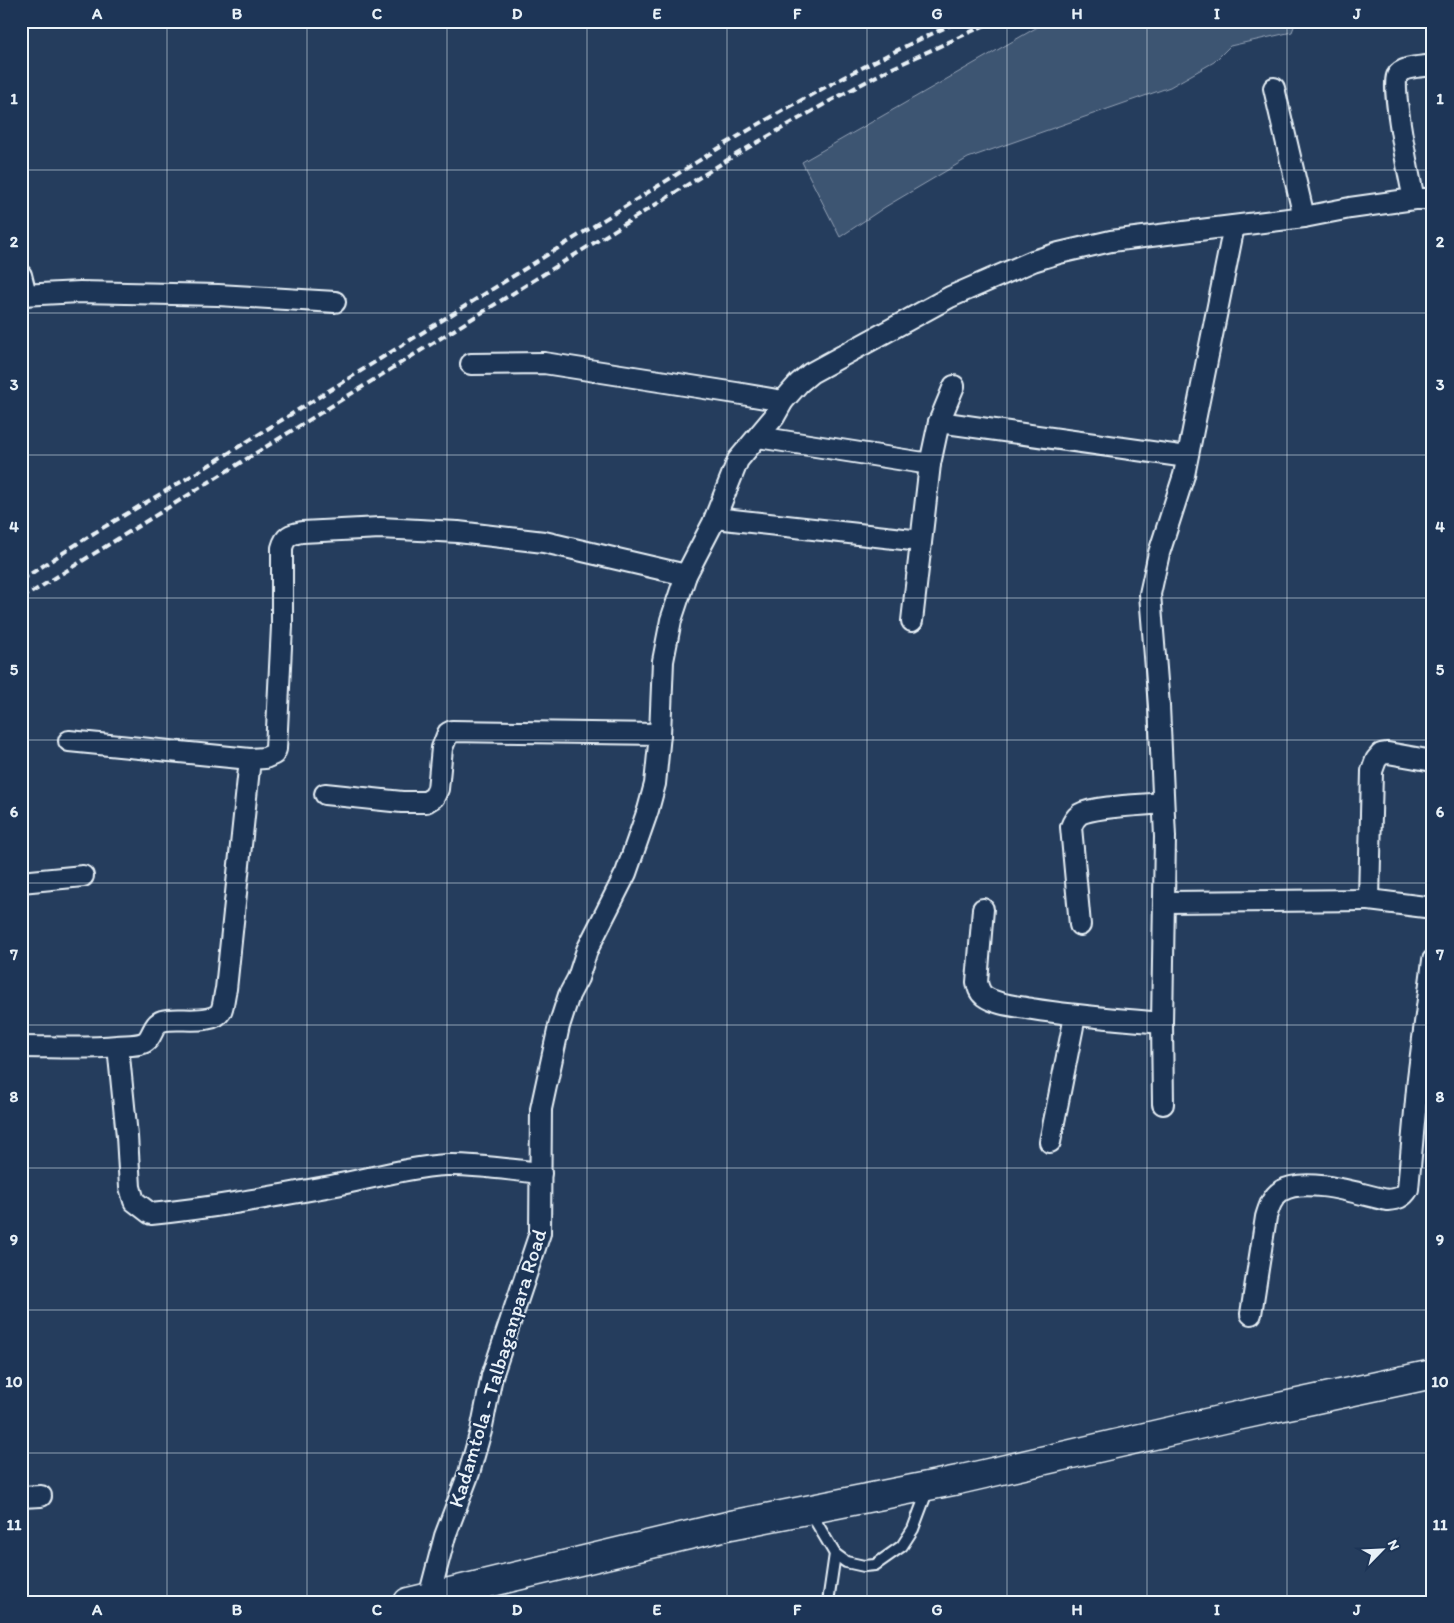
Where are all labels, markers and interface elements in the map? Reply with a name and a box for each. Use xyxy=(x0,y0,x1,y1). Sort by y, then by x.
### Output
text: A xyxy=(91,4,103,23)
text: B xyxy=(232,4,243,23)
text: C xyxy=(372,4,383,23)
text: D xyxy=(512,4,523,23)
text: E xyxy=(653,4,662,23)
text: F xyxy=(793,4,802,23)
text: G xyxy=(931,4,943,23)
text: H xyxy=(1071,4,1083,23)
text: I xyxy=(1214,4,1220,23)
text: J xyxy=(1352,4,1361,23)
text: 1 xyxy=(10,89,18,108)
text: 1 xyxy=(1436,89,1444,108)
text: 2 xyxy=(10,232,19,251)
text: 2 xyxy=(1436,232,1445,251)
text: 3 xyxy=(10,375,19,394)
text: 3 xyxy=(1436,375,1445,394)
text: 4 xyxy=(9,517,19,536)
text: 4 xyxy=(1435,517,1445,536)
text: 5 xyxy=(10,660,19,679)
text: 5 xyxy=(1436,660,1445,679)
text: 6 xyxy=(10,802,19,821)
text: 6 xyxy=(1436,802,1445,821)
text: 7 xyxy=(9,945,18,964)
text: 7 xyxy=(1435,945,1444,964)
text: 8 xyxy=(10,1087,19,1106)
text: 8 xyxy=(1436,1087,1445,1106)
street label: Kadamtola - Talbaganpara Road xyxy=(443,1225,551,1510)
text: 9 xyxy=(10,1230,18,1249)
text: 9 xyxy=(1436,1230,1444,1249)
text: 10 xyxy=(5,1372,23,1391)
text: 10 xyxy=(1431,1372,1449,1391)
text: 11 xyxy=(7,1515,22,1534)
text: 11 xyxy=(1433,1515,1448,1534)
north arrow xyxy=(1356,1526,1406,1576)
text: N xyxy=(1384,1537,1403,1553)
text: A xyxy=(91,1600,103,1619)
text: B xyxy=(232,1600,243,1619)
text: C xyxy=(372,1600,383,1619)
text: D xyxy=(512,1600,523,1619)
text: E xyxy=(653,1600,662,1619)
text: F xyxy=(793,1600,802,1619)
text: G xyxy=(931,1600,943,1619)
text: H xyxy=(1071,1600,1083,1619)
text: I xyxy=(1214,1600,1220,1619)
text: J xyxy=(1352,1600,1361,1619)

